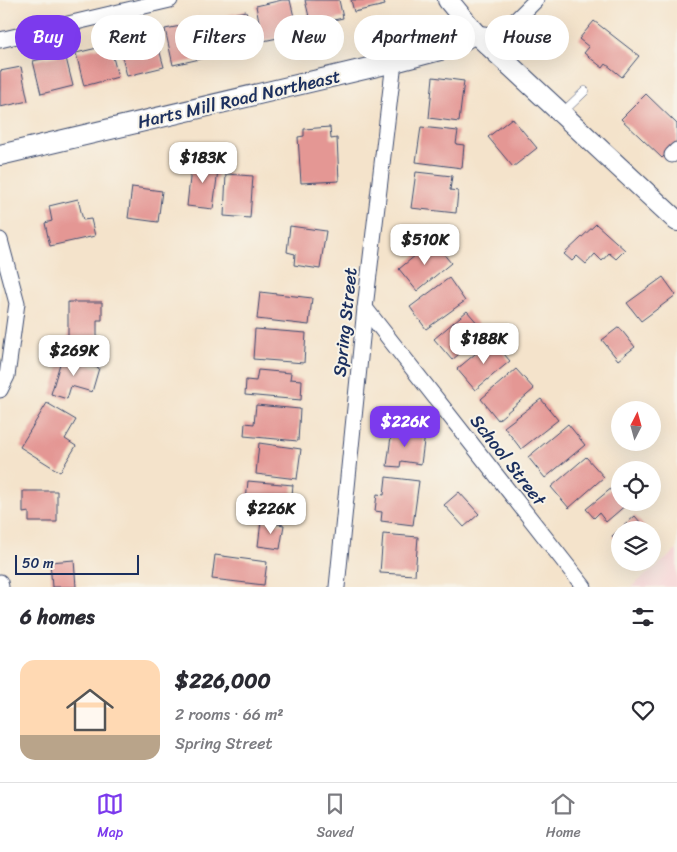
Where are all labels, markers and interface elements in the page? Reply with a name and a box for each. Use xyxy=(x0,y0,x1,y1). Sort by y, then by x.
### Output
chip: Buy xyxy=(15,15,81,60)
chip: Rent xyxy=(91,15,165,60)
chip: Filters xyxy=(175,15,264,60)
chip: New xyxy=(274,15,344,60)
chip: Apartment xyxy=(354,15,475,60)
chip: House xyxy=(485,15,569,60)
street label: Harts Mill Road Northeast xyxy=(134,60,344,138)
pin: $183K xyxy=(168,142,238,184)
text: $183K xyxy=(180,143,226,172)
pin: $510K xyxy=(390,224,460,266)
text: $510K xyxy=(401,225,449,254)
street label: Spring Street xyxy=(323,266,367,378)
pin: $188K xyxy=(449,322,519,365)
text: $188K xyxy=(461,324,507,353)
pin: $269K xyxy=(39,334,109,377)
text: $269K xyxy=(50,336,98,365)
north arrow xyxy=(611,401,661,451)
map controls xyxy=(611,401,661,571)
pin: $226K xyxy=(370,406,440,448)
text: $226K xyxy=(381,407,429,436)
street label: School Street xyxy=(462,407,555,514)
button: locate xyxy=(611,461,661,511)
pin: $226K xyxy=(236,492,306,535)
text: $226K xyxy=(247,494,295,523)
button: layers xyxy=(611,521,661,571)
text: 50 m xyxy=(22,551,54,576)
scale bar xyxy=(15,552,139,575)
text: 6 homes xyxy=(20,598,95,636)
icon: filters xyxy=(629,603,657,631)
text: $226,000 xyxy=(175,662,271,700)
icon: home xyxy=(60,680,120,740)
icon: heart xyxy=(629,696,657,724)
text: 2 rooms · 66 m² xyxy=(175,700,284,729)
text: Spring Street xyxy=(175,729,272,758)
tab: Map xyxy=(96,790,124,845)
tab: Saved xyxy=(317,790,353,845)
tab: Home xyxy=(546,790,581,845)

